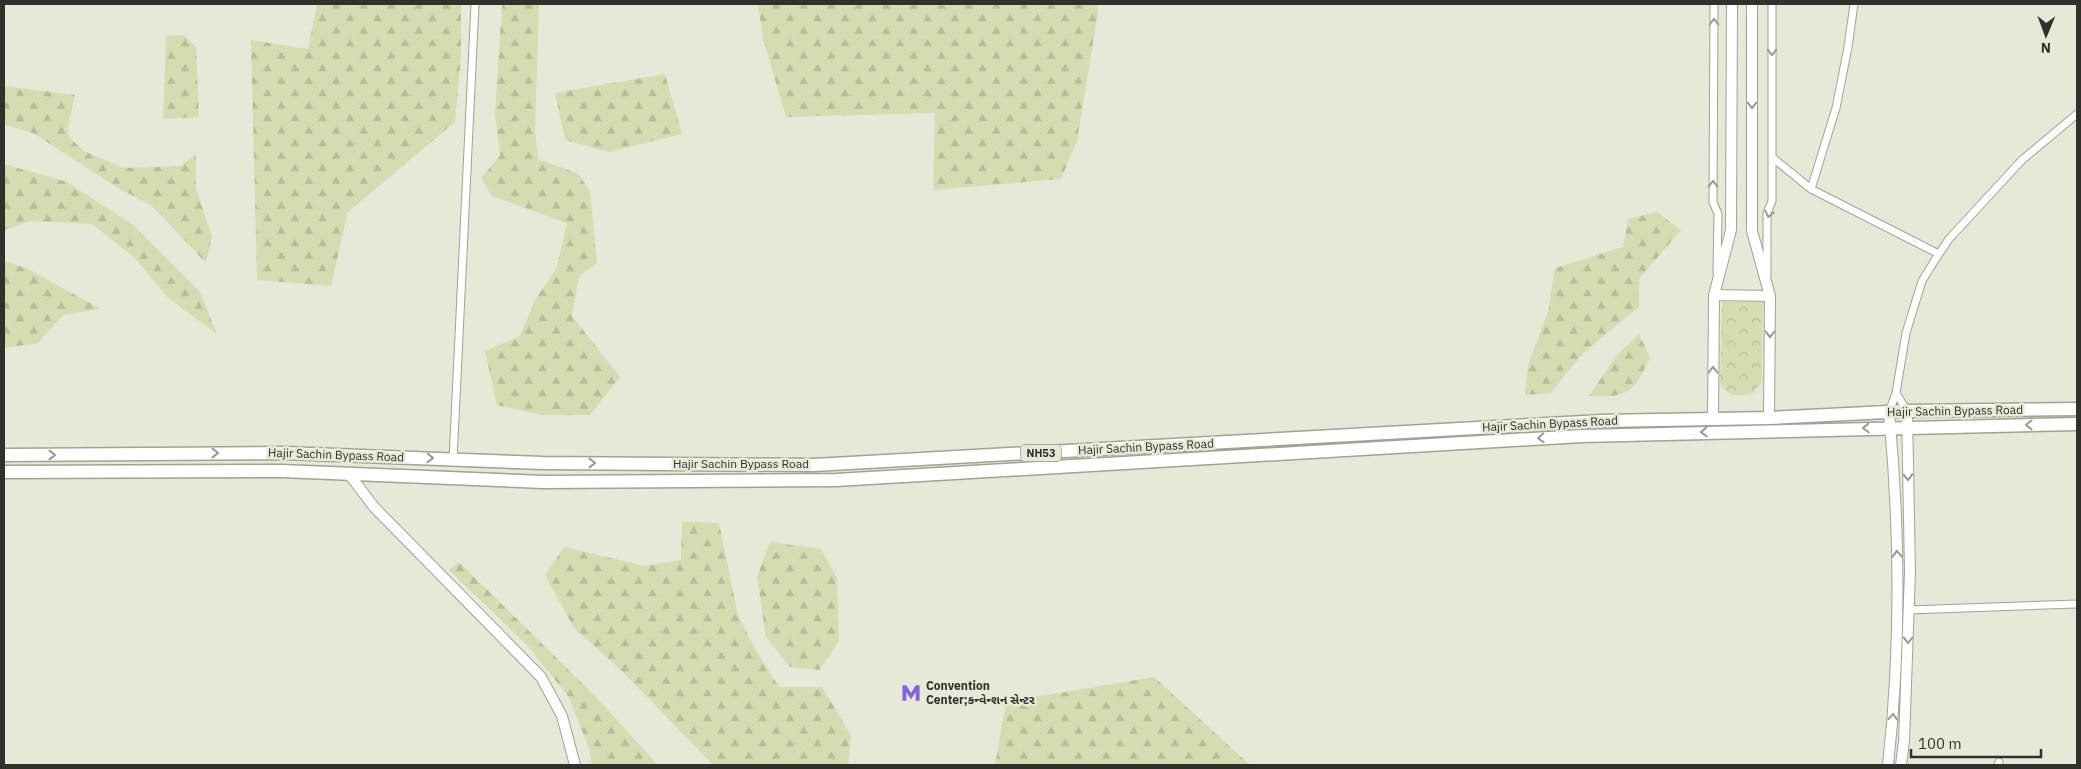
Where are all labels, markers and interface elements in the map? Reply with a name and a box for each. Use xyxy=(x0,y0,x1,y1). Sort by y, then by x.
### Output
north arrow xyxy=(2021,10,2071,60)
one-way arrow xyxy=(1709,18,1719,26)
text: N xyxy=(2041,39,2051,57)
one-way arrow xyxy=(1767,49,1777,57)
one-way arrow xyxy=(1747,102,1757,109)
one-way arrow xyxy=(1708,180,1718,188)
one-way arrow xyxy=(1764,210,1774,219)
one-way arrow xyxy=(1765,331,1775,339)
one-way arrow xyxy=(1708,366,1718,374)
street label: Hajir Sachin Bypass Road xyxy=(1887,402,2023,419)
street label: Hajir Sachin Bypass Road xyxy=(1482,412,1618,435)
one-way arrow xyxy=(2024,420,2032,430)
one-way arrow xyxy=(1862,423,1870,433)
one-way arrow xyxy=(1699,427,1707,438)
one-way arrow xyxy=(1537,433,1545,444)
street label: Hajir Sachin Bypass Road xyxy=(1078,435,1214,458)
road number: NH53 xyxy=(1021,444,1061,462)
street label: Hajir Sachin Bypass Road xyxy=(268,445,404,464)
one-way arrow xyxy=(211,448,219,459)
one-way arrow xyxy=(49,450,57,460)
one-way arrow xyxy=(426,453,434,463)
street label: Hajir Sachin Bypass Road xyxy=(673,456,809,471)
one-way arrow xyxy=(589,458,597,469)
one-way arrow xyxy=(1903,474,1913,482)
one-way arrow xyxy=(1892,550,1902,558)
one-way arrow xyxy=(1903,636,1913,644)
place label: Convention Center;કન્વેન્શન સેન્ટર xyxy=(926,678,1035,707)
metro station icon: Convention Center;કન્વેન્શન સેન્ટર xyxy=(900,682,922,704)
one-way arrow xyxy=(1887,712,1898,720)
scale bar xyxy=(1911,726,2041,758)
text: 100 m xyxy=(1918,734,1962,753)

